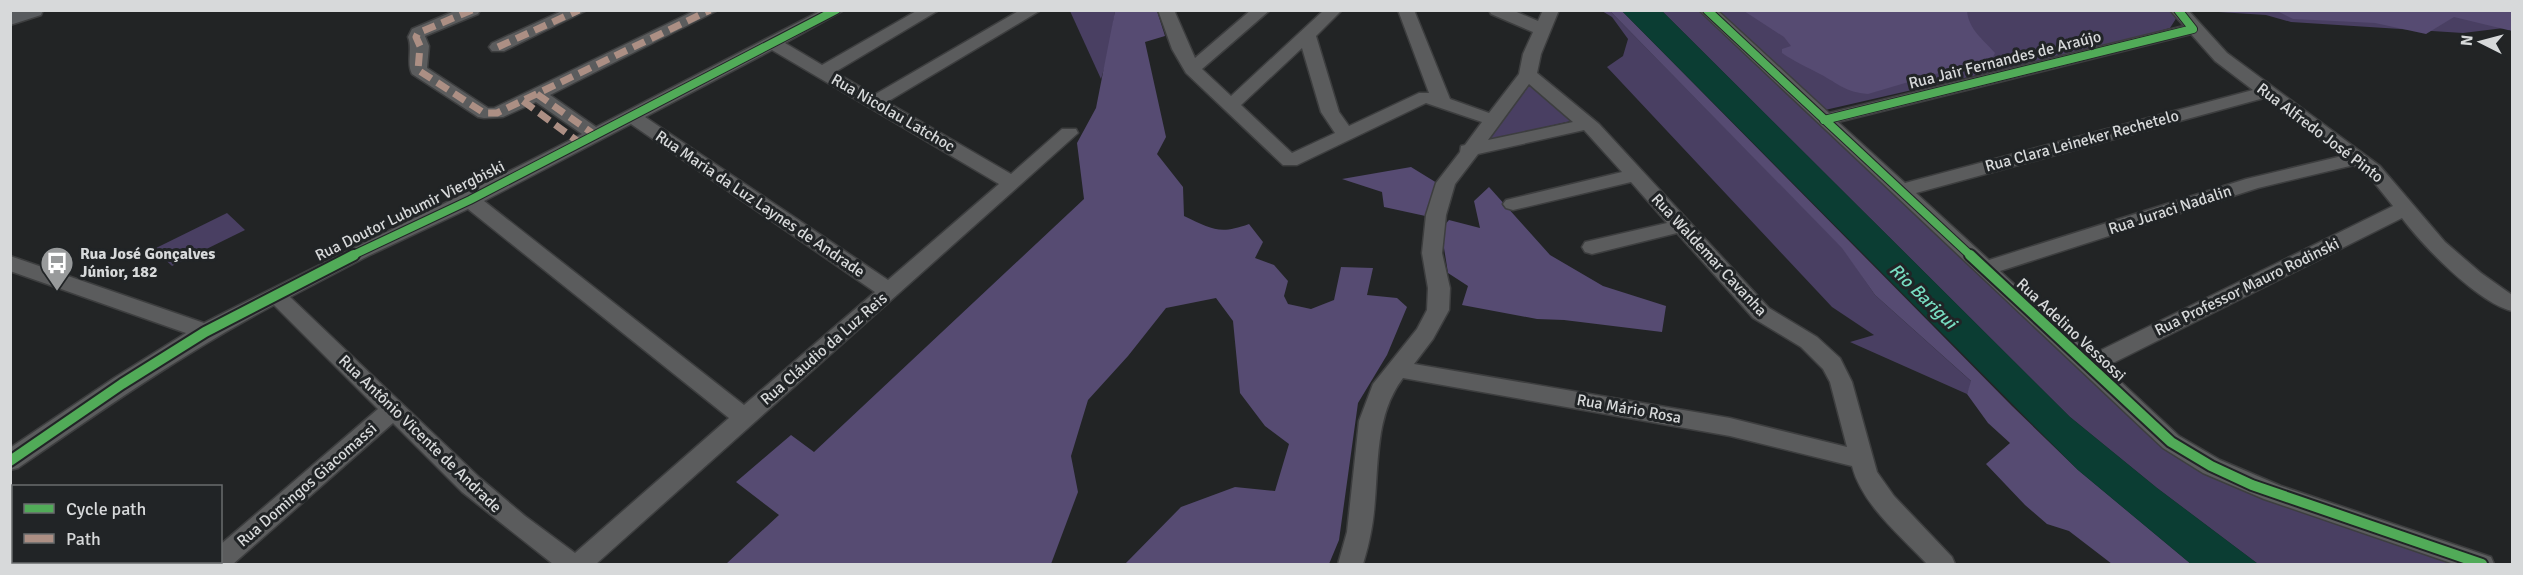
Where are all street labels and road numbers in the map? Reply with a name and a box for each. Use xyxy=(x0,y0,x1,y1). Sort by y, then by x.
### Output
street label: Rua Jair Fernandes de Araújo xyxy=(1907,26,2103,94)
street label: Rua Nicolau Latchoc xyxy=(828,69,958,157)
street label: Rua Alfredo José Pinto xyxy=(2253,79,2387,187)
street label: Rua Clara Leineker Rechetelo xyxy=(1983,106,2181,176)
street label: Rua Maria da Luz Laynes de Andrade xyxy=(651,126,869,282)
street label: Rua Doutor Lubumir Viergbiski xyxy=(312,156,508,266)
street label: Rua Juraci Nadalin xyxy=(2106,181,2234,239)
street label: Rua Waldemar Cavanha xyxy=(1647,190,1771,320)
street label: Rua Professor Mauro Rodinski xyxy=(2151,234,2343,340)
street label: Rua Adelino Vessossi xyxy=(2012,274,2130,386)
street label: Rua Cláudio da Luz Reis xyxy=(756,288,892,410)
street label: Rua Antônio Vicente de Andrade xyxy=(334,351,506,517)
street label: Rua Mário Rosa xyxy=(1575,390,1683,428)
street label: Rua Domingos Giacomassi xyxy=(233,419,381,551)

